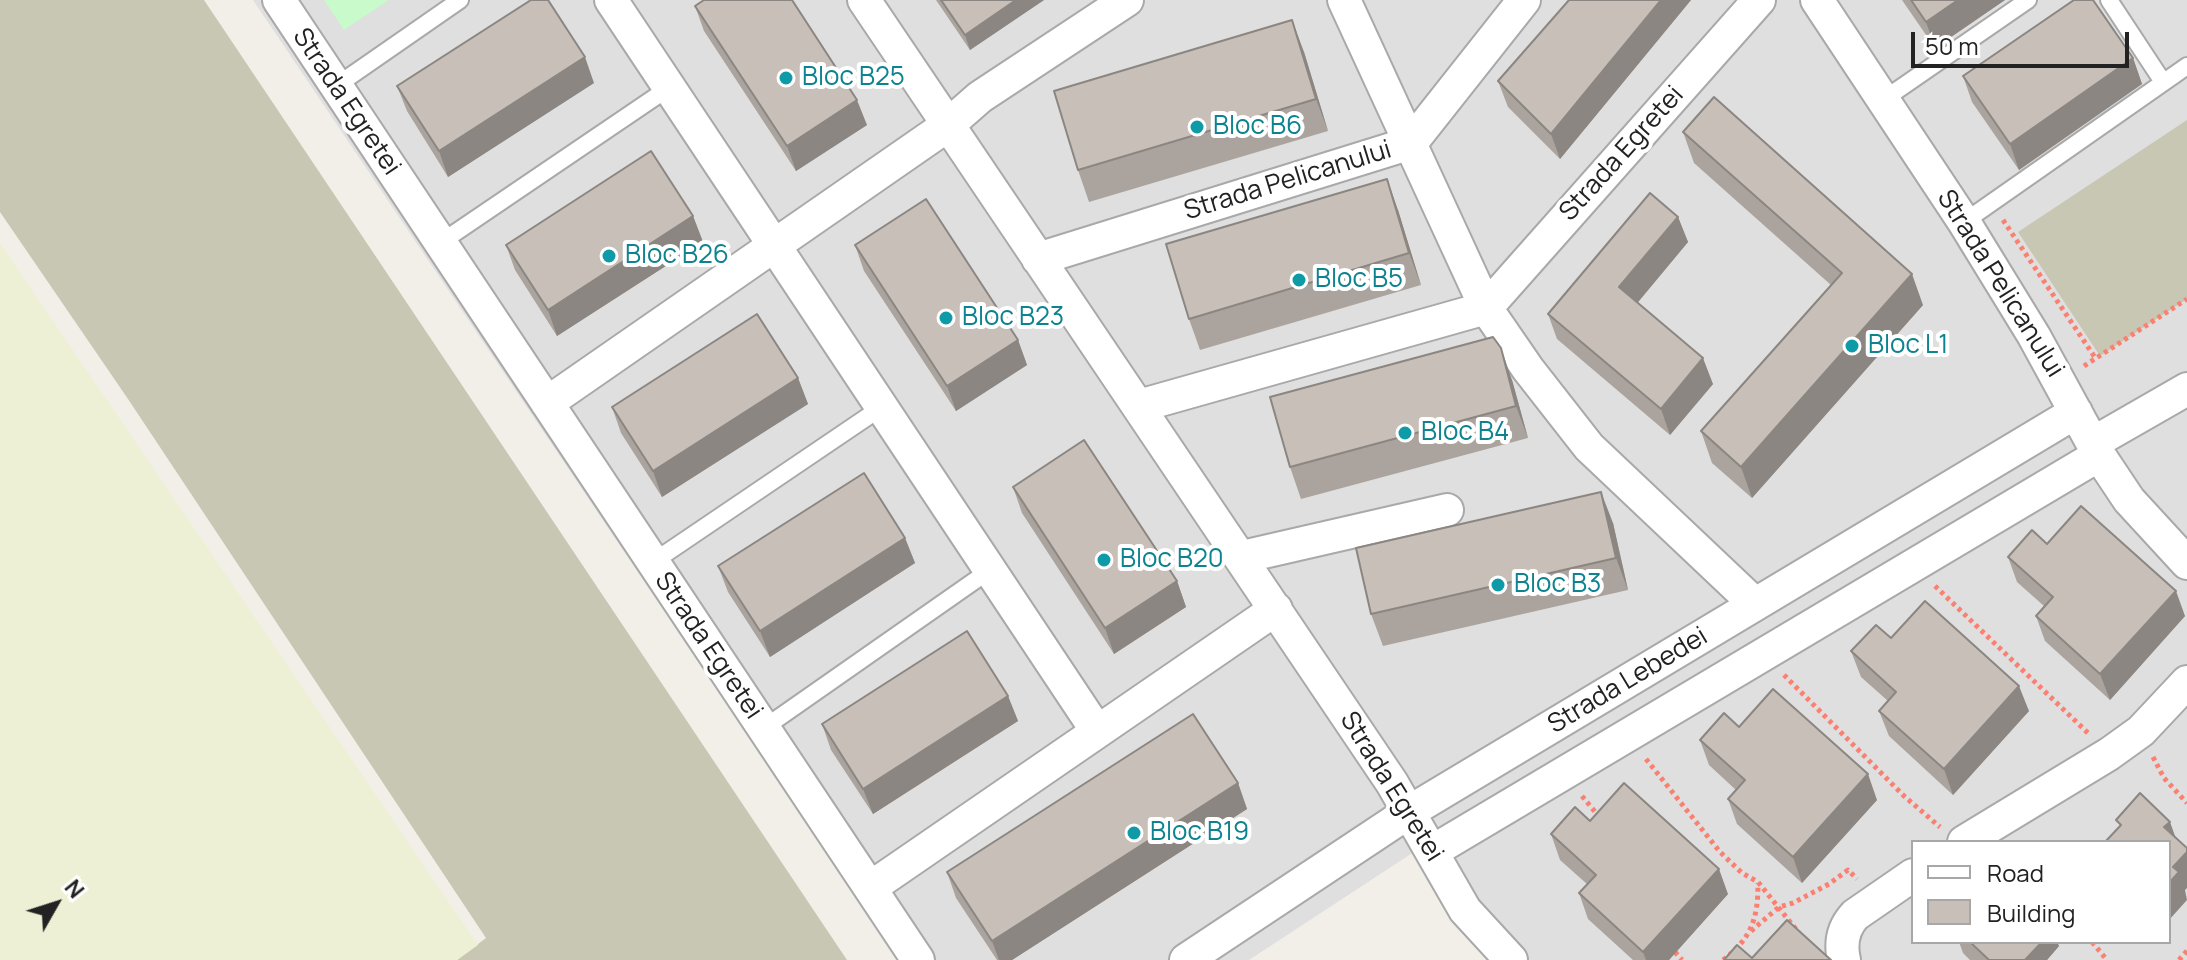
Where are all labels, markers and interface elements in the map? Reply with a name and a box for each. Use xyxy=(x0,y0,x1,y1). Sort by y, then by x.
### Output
scale bar xyxy=(1915,16,2133,66)
street label: Strada Egretei xyxy=(285,23,407,181)
text: 50 m xyxy=(1925,29,1979,62)
place label: Bloc B25 xyxy=(802,62,905,94)
marker: Bloc B25 xyxy=(777,69,795,87)
street label: Strada Egretei xyxy=(1553,80,1691,228)
place label: Bloc B6 xyxy=(1213,111,1302,143)
marker: Bloc B6 xyxy=(1188,118,1206,136)
street label: Strada Pelicanului xyxy=(1181,135,1395,227)
street label: Strada Pelicanului xyxy=(1930,185,2070,383)
place label: Bloc B26 xyxy=(625,240,729,272)
marker: Bloc B26 xyxy=(600,247,618,265)
place label: Bloc B5 xyxy=(1315,264,1403,296)
marker: Bloc B5 xyxy=(1290,271,1308,289)
place label: Bloc B23 xyxy=(962,302,1064,334)
marker: Bloc B23 xyxy=(937,309,955,327)
place label: Bloc L1 xyxy=(1868,330,1948,362)
marker: Bloc L1 xyxy=(1843,337,1861,355)
place label: Bloc B4 xyxy=(1421,417,1509,449)
marker: Bloc B4 xyxy=(1396,424,1414,442)
place label: Bloc B20 xyxy=(1120,544,1224,576)
marker: Bloc B20 xyxy=(1095,551,1113,569)
street label: Strada Egretei xyxy=(647,567,769,725)
place label: Bloc B3 xyxy=(1514,569,1601,601)
marker: Bloc B3 xyxy=(1489,576,1507,594)
street label: Strada Lebedei xyxy=(1543,621,1713,741)
street label: Strada Egretei xyxy=(1333,706,1449,868)
place label: Bloc B19 xyxy=(1150,817,1249,849)
marker: Bloc B19 xyxy=(1125,824,1143,842)
legend xyxy=(1911,840,2171,944)
text: Road xyxy=(1987,856,2044,889)
north arrow xyxy=(16,864,96,944)
text: N xyxy=(58,873,91,904)
text: Building xyxy=(1987,896,2075,929)

